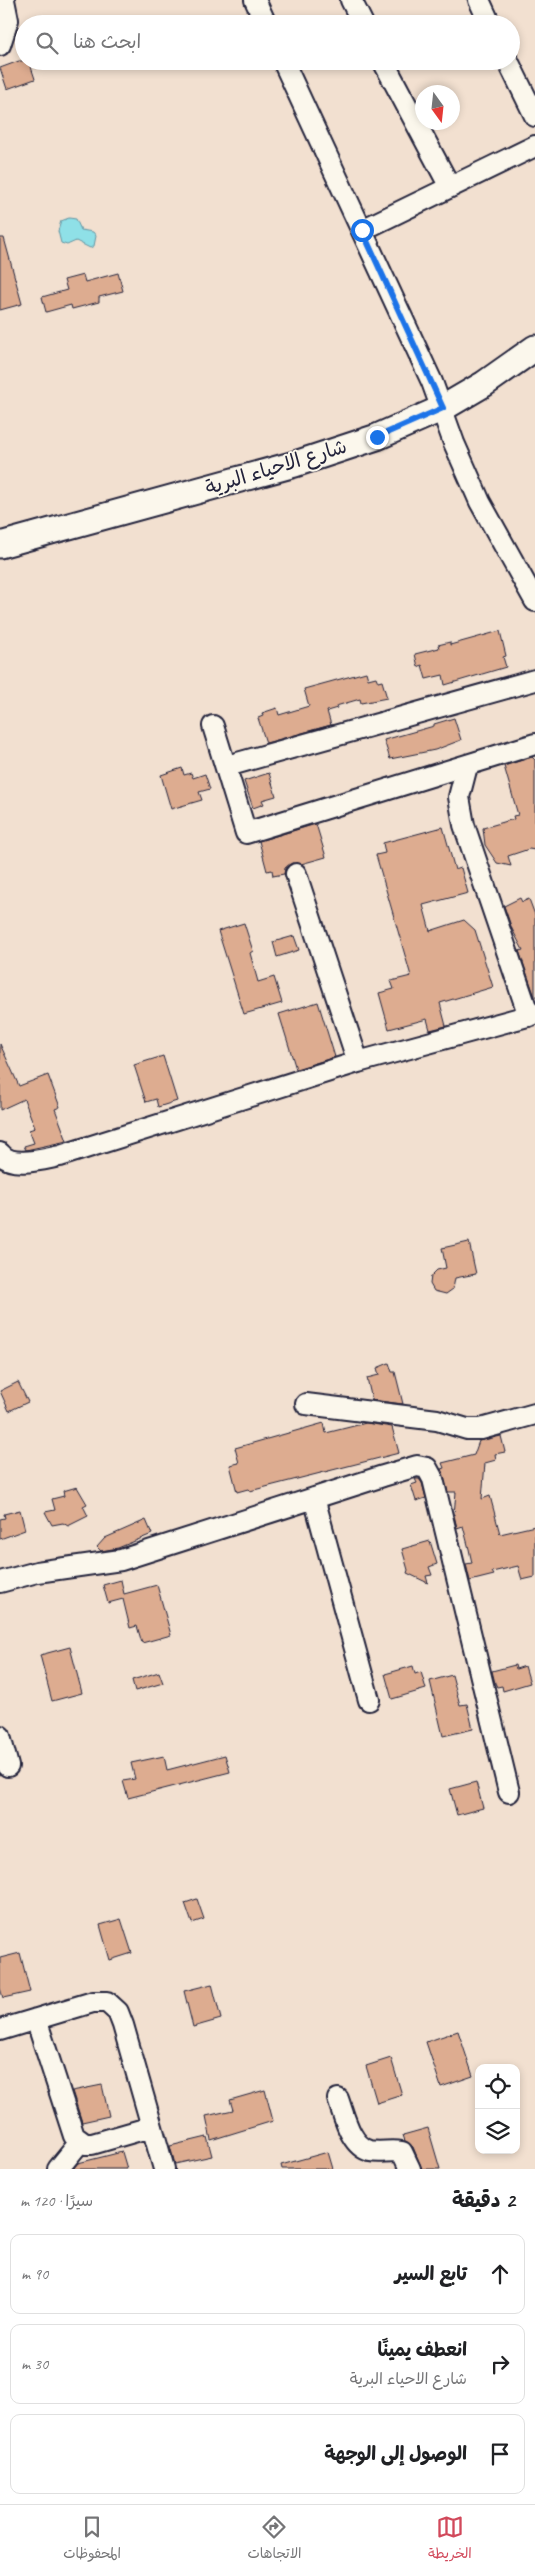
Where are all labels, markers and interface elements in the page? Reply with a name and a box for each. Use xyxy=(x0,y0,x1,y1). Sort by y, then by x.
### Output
search box xyxy=(15,15,520,70)
icon: search xyxy=(33,29,61,57)
text: ابحث هنا xyxy=(73,30,141,54)
north arrow xyxy=(415,85,460,130)
route start xyxy=(351,219,374,242)
route end xyxy=(366,426,389,449)
street label: شارع الاحياء البرية xyxy=(202,434,350,501)
map controls xyxy=(475,2064,520,2154)
button: locate xyxy=(475,2064,520,2109)
button: layers xyxy=(475,2109,520,2154)
text: 2 دقيقة xyxy=(452,2187,515,2213)
text: سيرًا · 120 m xyxy=(20,2191,93,2211)
icon: ahead xyxy=(486,2260,514,2288)
text: تابع السير xyxy=(395,2262,467,2286)
text: 90 m xyxy=(21,2264,48,2284)
text: انعطف يمينًا xyxy=(378,2338,467,2362)
icon: right xyxy=(486,2350,514,2378)
text: 30 m xyxy=(21,2354,48,2374)
text: شارع الاحياء البرية xyxy=(350,2369,467,2389)
icon: arrive xyxy=(486,2440,514,2468)
text: الوصول إلى الوجهة xyxy=(324,2442,467,2466)
tab: المحفوظات xyxy=(63,2513,121,2566)
tab: الاتجاهات xyxy=(247,2513,302,2566)
tab: الخريطة xyxy=(428,2513,472,2566)

